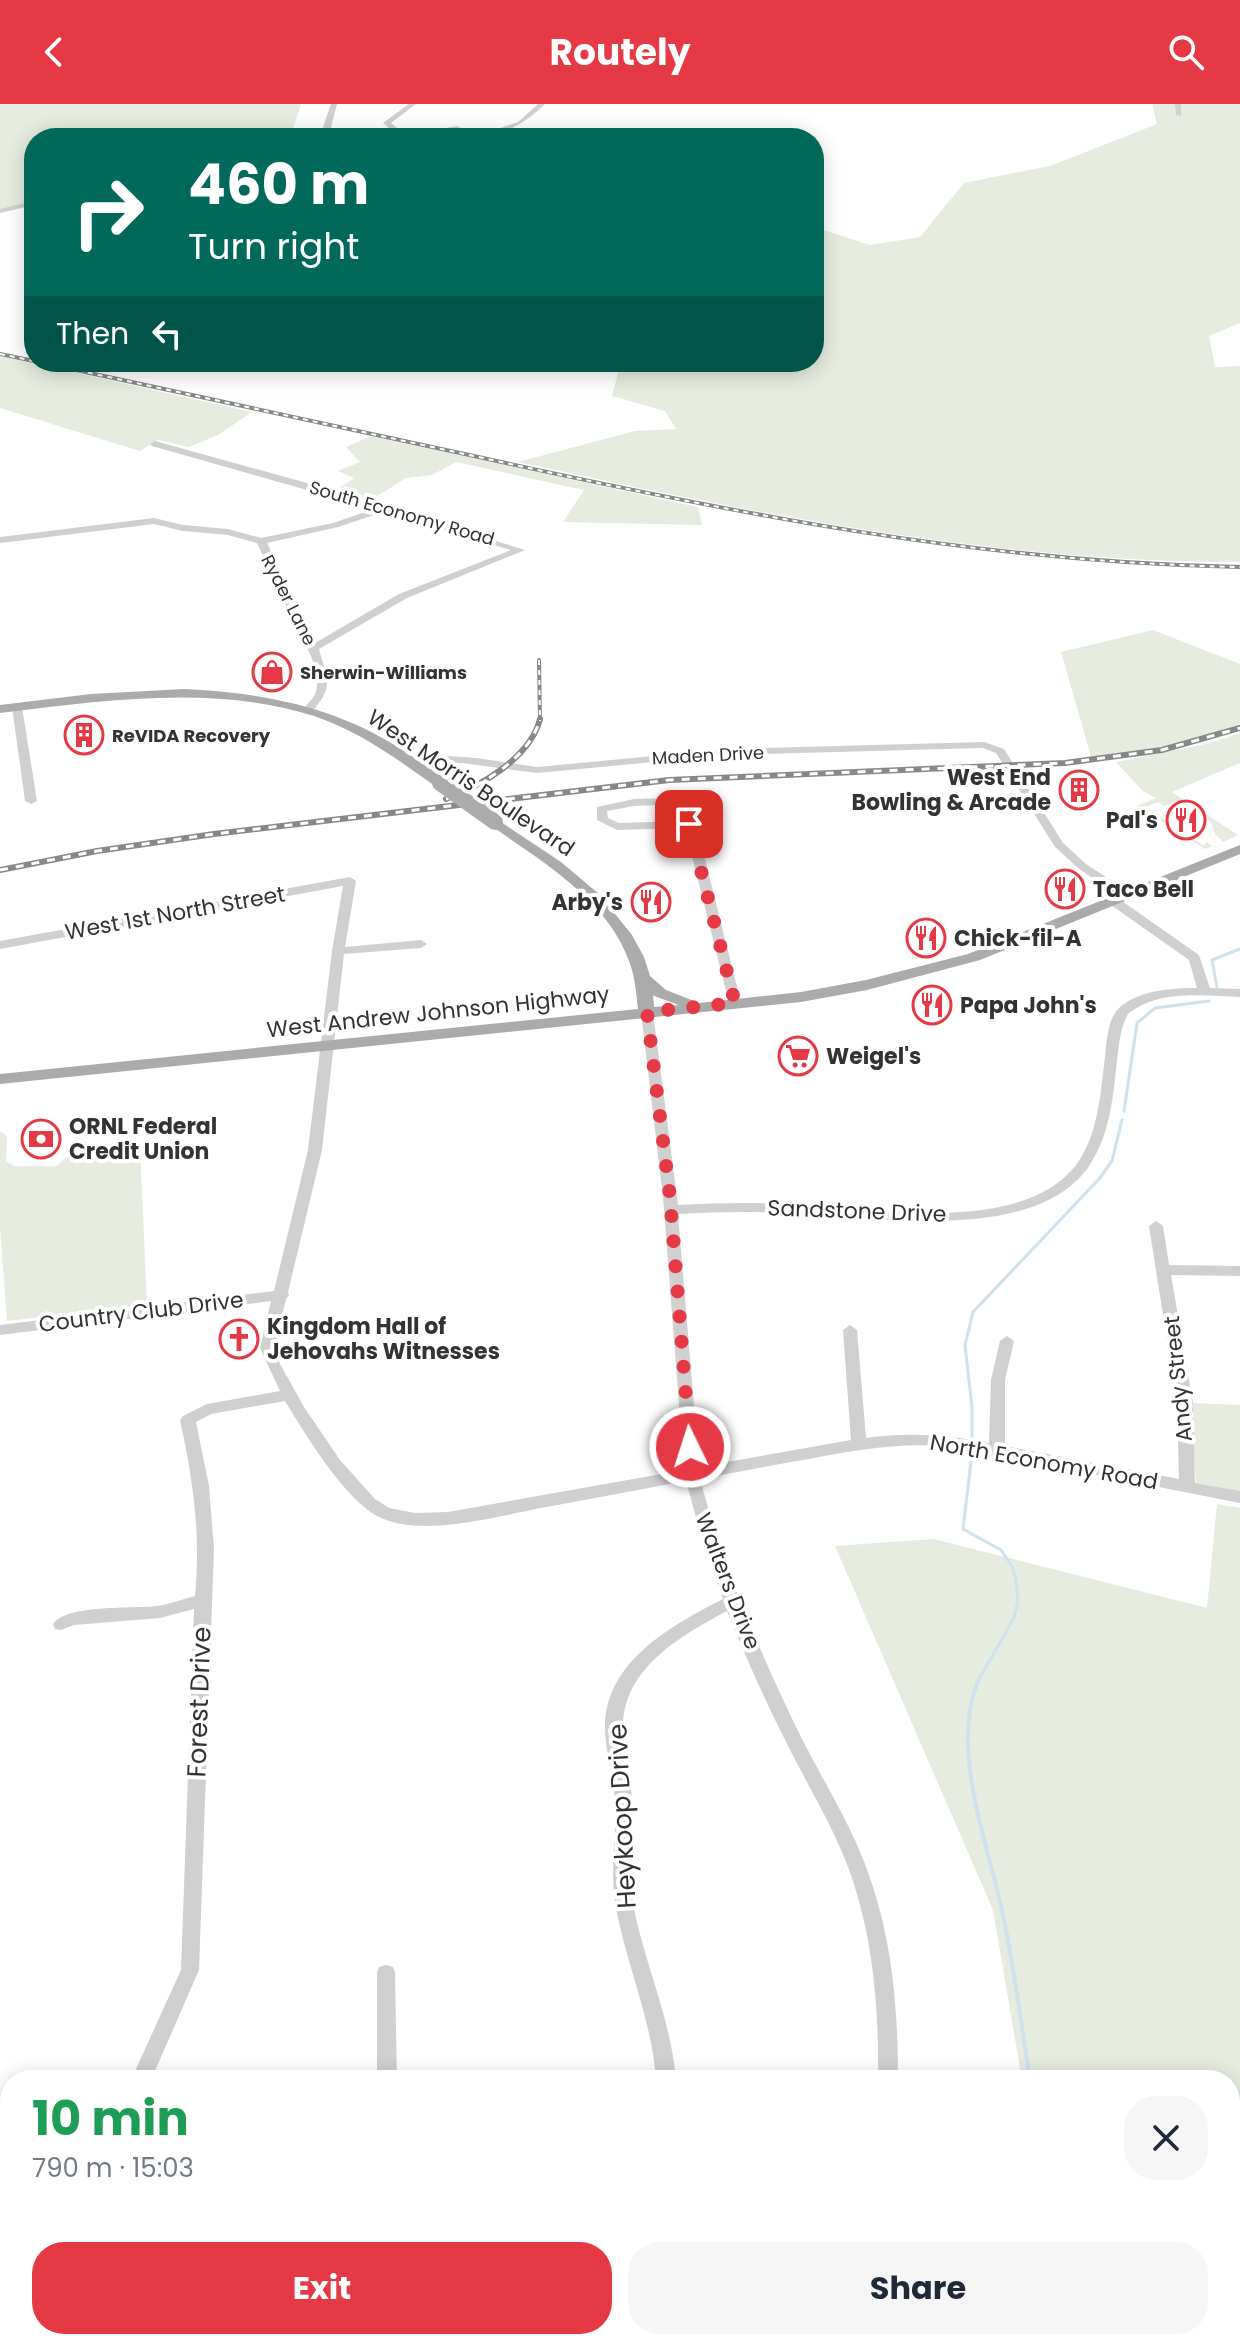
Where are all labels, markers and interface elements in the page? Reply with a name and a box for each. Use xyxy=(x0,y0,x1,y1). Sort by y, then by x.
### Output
text: Routely xyxy=(550,27,690,78)
icon: back xyxy=(32,30,76,74)
icon: search xyxy=(1164,30,1208,74)
text: 460 m xyxy=(188,145,369,224)
icon: right xyxy=(56,160,160,264)
text: Turn right xyxy=(188,221,359,272)
text: Then xyxy=(56,312,129,355)
icon: left xyxy=(145,312,189,356)
street label: South Economy Road xyxy=(307,475,497,551)
street label: Ryder Lane xyxy=(255,550,323,650)
shop icon: Sherwin-Williams xyxy=(251,651,293,693)
place label: Sherwin-Williams xyxy=(300,660,467,685)
street label: West Morris Boulevard xyxy=(361,702,581,864)
building icon: ReVIDA Recovery xyxy=(63,714,105,756)
place label: ReVIDA Recovery xyxy=(112,723,271,748)
street label: Maden Drive xyxy=(651,740,765,770)
place label: West End Bowling & Arcade xyxy=(851,762,1051,818)
building icon: West End Bowling & Arcade xyxy=(1058,769,1100,811)
pin xyxy=(655,790,723,858)
restaurant icon: Pal's xyxy=(1165,799,1207,841)
icon: arrive xyxy=(667,802,711,846)
place label: Pal's xyxy=(1106,805,1158,836)
restaurant icon: Taco Bell xyxy=(1044,868,1086,910)
place label: Taco Bell xyxy=(1093,874,1194,905)
street label: West 1st North Street xyxy=(62,878,288,948)
restaurant icon: Arby's xyxy=(630,881,672,923)
place label: Arby's xyxy=(551,887,623,918)
restaurant icon: Chick-fil-A xyxy=(905,917,947,959)
place label: Chick-fil-A xyxy=(954,923,1082,954)
street label: West Andrew Johnson Highway xyxy=(265,979,611,1045)
restaurant icon: Papa John's xyxy=(911,984,953,1026)
place label: Papa John's xyxy=(960,990,1097,1021)
supermarket icon: Weigel's xyxy=(777,1035,819,1077)
place label: Weigel's xyxy=(826,1041,921,1072)
place label: ORNL Federal Credit Union xyxy=(69,1111,217,1167)
bank icon: ORNL Federal Credit Union xyxy=(20,1118,62,1160)
street label: Sandstone Drive xyxy=(767,1192,947,1230)
street label: Country Club Drive xyxy=(37,1284,245,1340)
place label: Kingdom Hall of Jehovahs Witnesses xyxy=(267,1311,500,1367)
street label: Andy Street xyxy=(1156,1314,1200,1444)
church icon: Kingdom Hall of Jehovahs Witnesses xyxy=(218,1318,260,1360)
position arrow xyxy=(648,1405,732,1489)
street label: North Economy Road xyxy=(928,1427,1160,1497)
street label: Walters Drive xyxy=(688,1508,768,1654)
street label: Forest Drive xyxy=(178,1626,220,1778)
street label: Heykoop Drive xyxy=(599,1723,645,1909)
text: 10 min xyxy=(32,2085,189,2152)
button: close xyxy=(1124,2096,1208,2180)
text: 790 m · 15:03 xyxy=(32,2150,194,2186)
button: Exit xyxy=(32,2242,612,2334)
button: Share xyxy=(628,2242,1208,2334)

